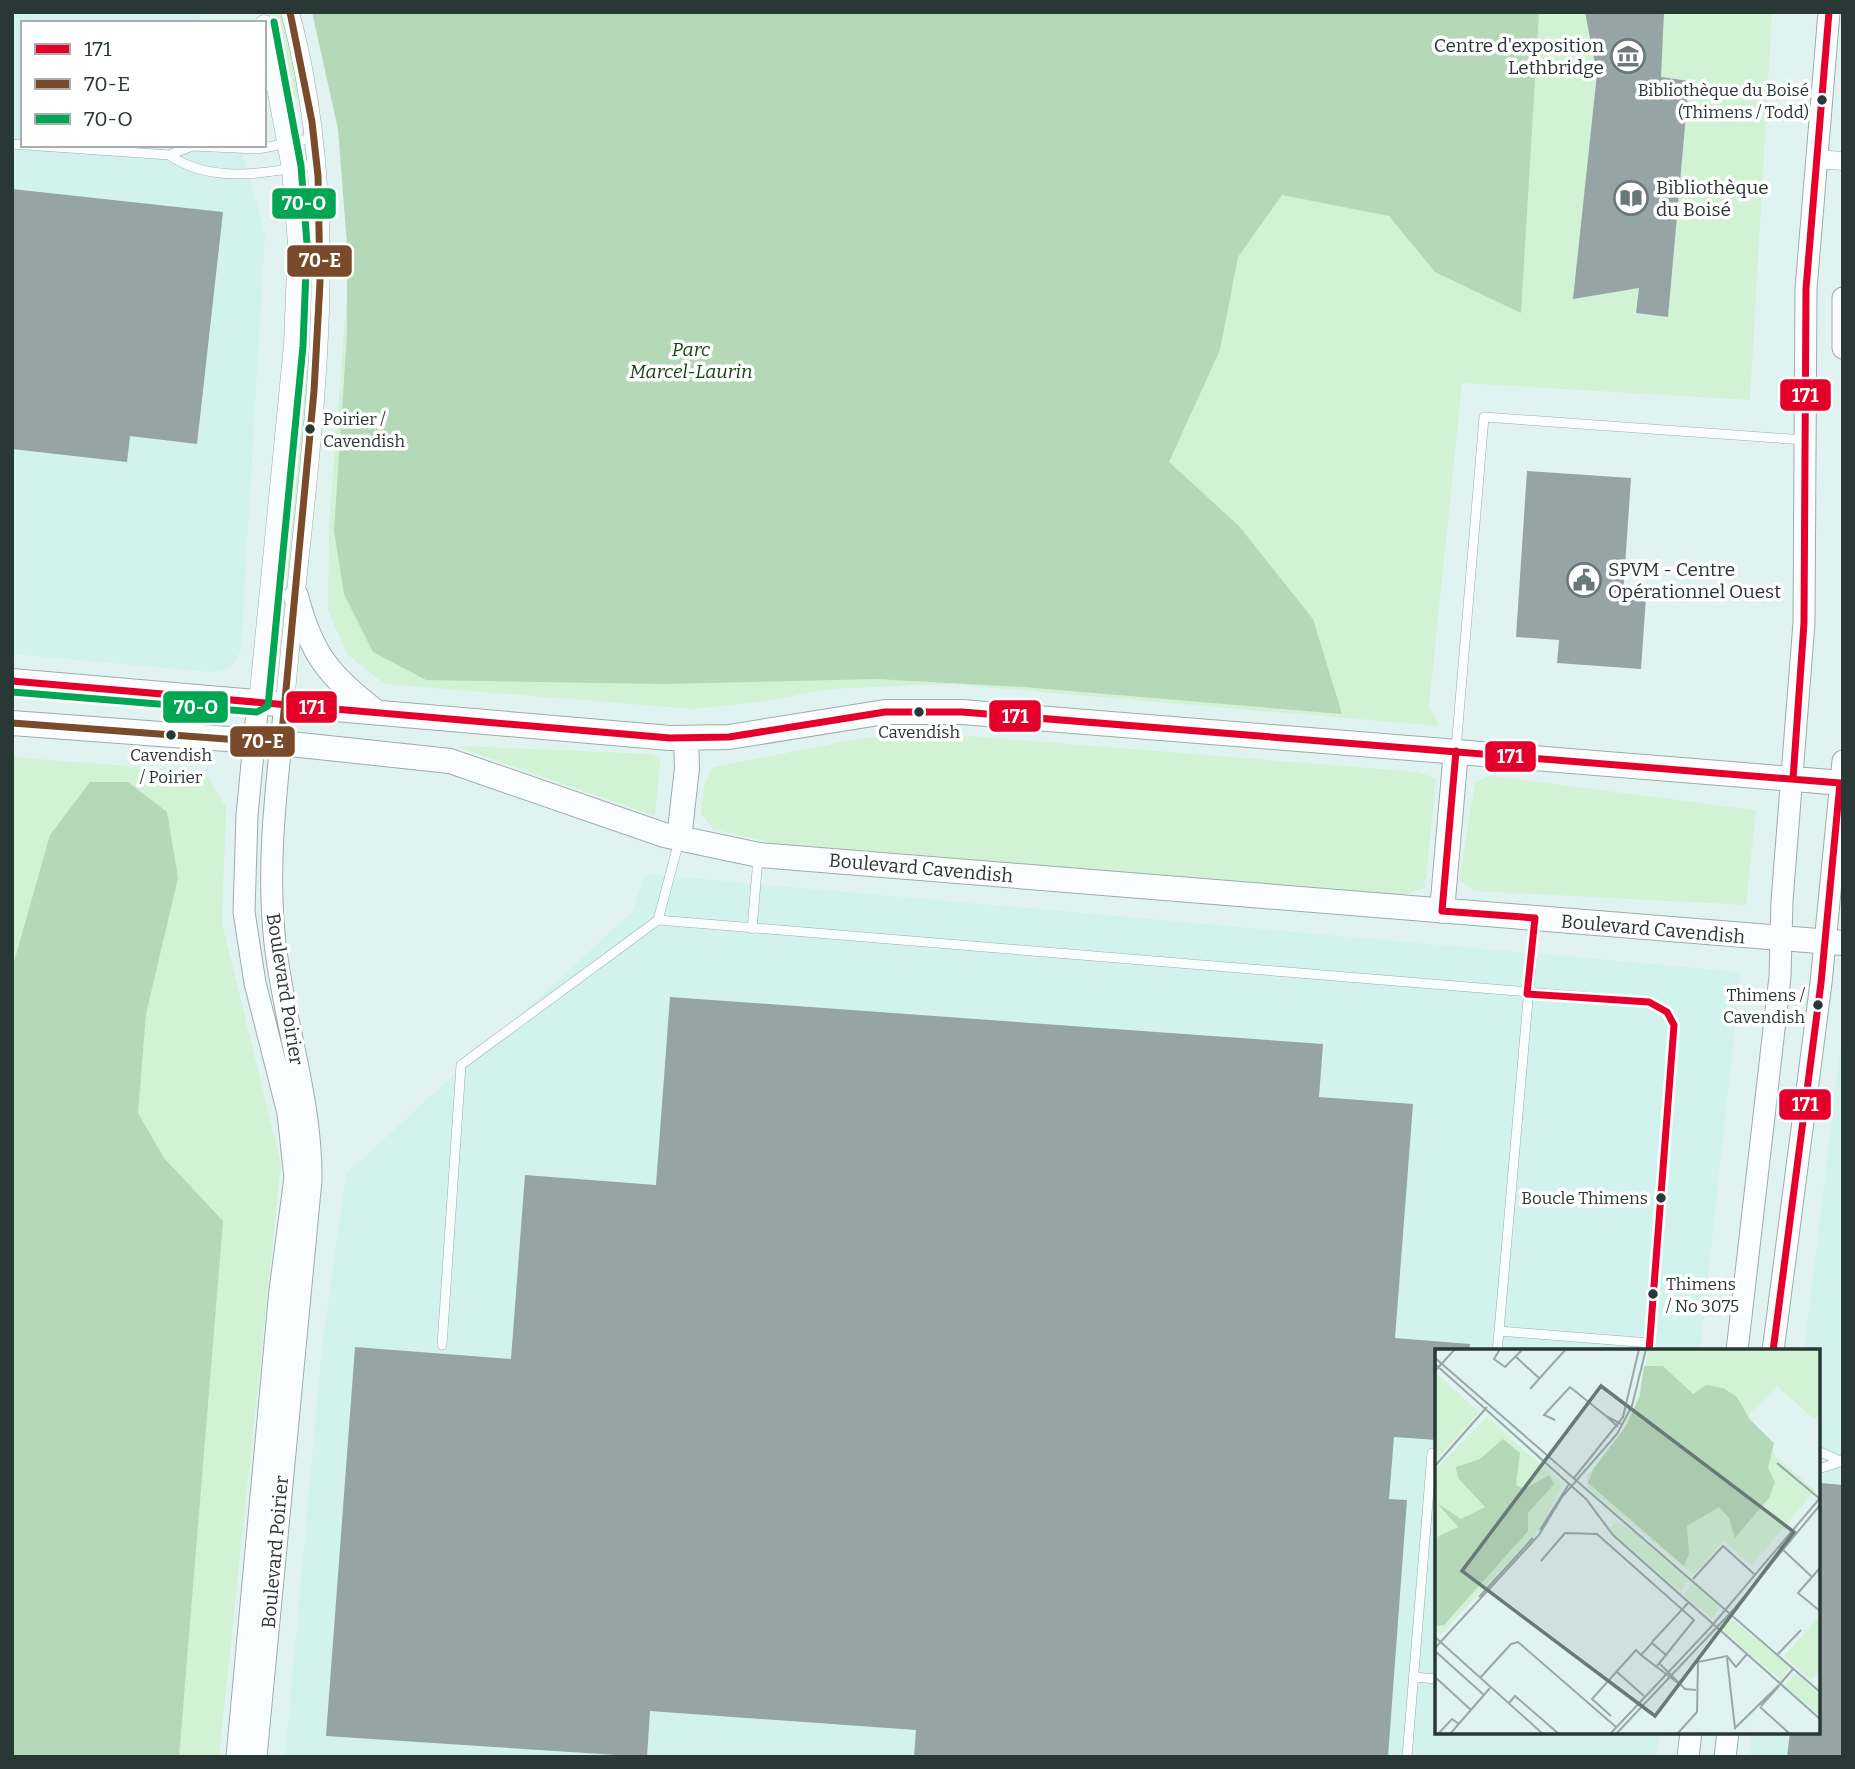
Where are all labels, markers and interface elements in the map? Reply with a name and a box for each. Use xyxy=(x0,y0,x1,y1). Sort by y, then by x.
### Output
legend xyxy=(21,21,266,147)
place label: Centre d'exposition Lethbridge xyxy=(1434,34,1604,79)
text: 171 xyxy=(84,36,112,62)
museum icon: Centre d'exposition Lethbridge xyxy=(1609,37,1647,75)
text: 70-E xyxy=(84,71,130,97)
place label: Bibliothèque du Boisé (Thimens / Todd) xyxy=(1638,80,1809,123)
marker: Bibliothèque du Boisé (Thimens / Todd) xyxy=(1815,93,1829,107)
text: 70-O xyxy=(84,106,133,132)
place label: Bibliothèque du Boisé xyxy=(1656,176,1769,221)
library icon: Bibliothèque du Boisé xyxy=(1612,179,1650,217)
line badge: 70-O xyxy=(271,187,337,220)
text: 70-O xyxy=(282,192,326,215)
line badge: 70-E xyxy=(286,244,353,278)
text: 70-E xyxy=(299,249,341,272)
park label: Parc Marcel-Laurin xyxy=(629,338,753,383)
line badge: 171 xyxy=(1779,378,1832,412)
text: 171 xyxy=(1792,384,1819,407)
place label: Poirier / Cavendish xyxy=(323,409,405,452)
marker: Poirier / Cavendish xyxy=(303,422,317,436)
place label: SPVM - Centre Opérationnel Ouest xyxy=(1608,558,1781,603)
public building icon: SPVM - Centre Opérationnel Ouest xyxy=(1565,561,1603,599)
line badge: 70-O xyxy=(162,690,229,724)
line badge: 171 xyxy=(285,690,338,724)
text: 70-O xyxy=(174,696,218,719)
text: 171 xyxy=(299,696,326,719)
line badge: 171 xyxy=(988,699,1042,733)
marker: Cavendish xyxy=(912,705,926,719)
text: 171 xyxy=(1002,705,1029,728)
place label: Cavendish xyxy=(878,722,960,743)
line badge: 70-E xyxy=(229,725,296,758)
marker: Cavendish / Poirier xyxy=(164,728,178,742)
text: 70-E xyxy=(242,730,284,753)
line badge: 171 xyxy=(1484,740,1537,773)
place label: Cavendish / Poirier xyxy=(130,745,212,788)
text: 171 xyxy=(1497,745,1524,768)
street label: Boulevard Cavendish xyxy=(828,848,1014,888)
street label: Boulevard Cavendish xyxy=(1560,909,1746,949)
street label: Boulevard Poirier xyxy=(262,911,308,1067)
place label: Thimens / Cavendish xyxy=(1723,985,1806,1028)
marker: Thimens / Cavendish xyxy=(1811,998,1825,1012)
line badge: 171 xyxy=(1778,1088,1832,1121)
text: 171 xyxy=(1792,1093,1819,1116)
place label: Boucle Thimens xyxy=(1521,1188,1648,1209)
marker: Boucle Thimens xyxy=(1654,1191,1668,1205)
place label: Thimens / No 3075 xyxy=(1666,1274,1739,1317)
marker: Thimens / No 3075 xyxy=(1646,1287,1660,1301)
inset map xyxy=(1435,1349,1820,1734)
street label: Boulevard Poirier xyxy=(257,1474,293,1629)

